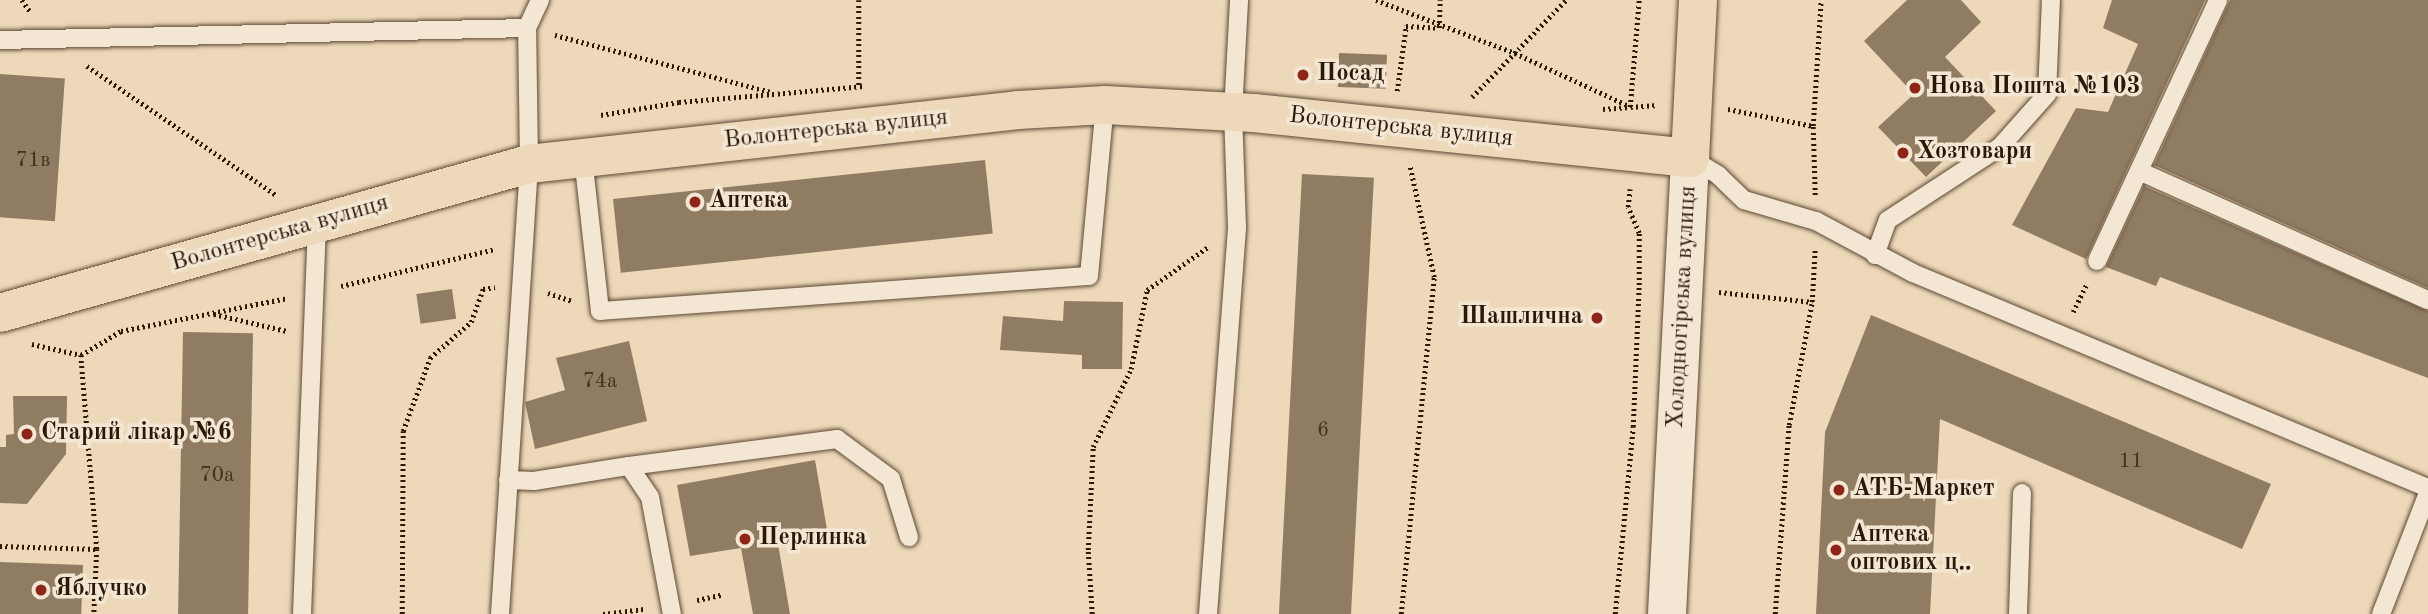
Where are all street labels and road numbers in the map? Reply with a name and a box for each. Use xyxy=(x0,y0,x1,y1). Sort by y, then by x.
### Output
street label: Волонтерська вулиця xyxy=(1288,102,1514,154)
street label: Волонтерська вулиця xyxy=(723,104,949,156)
street label: Холодногірська вулиця xyxy=(1662,185,1704,429)
street label: Волонтерська вулиця xyxy=(168,189,392,279)

